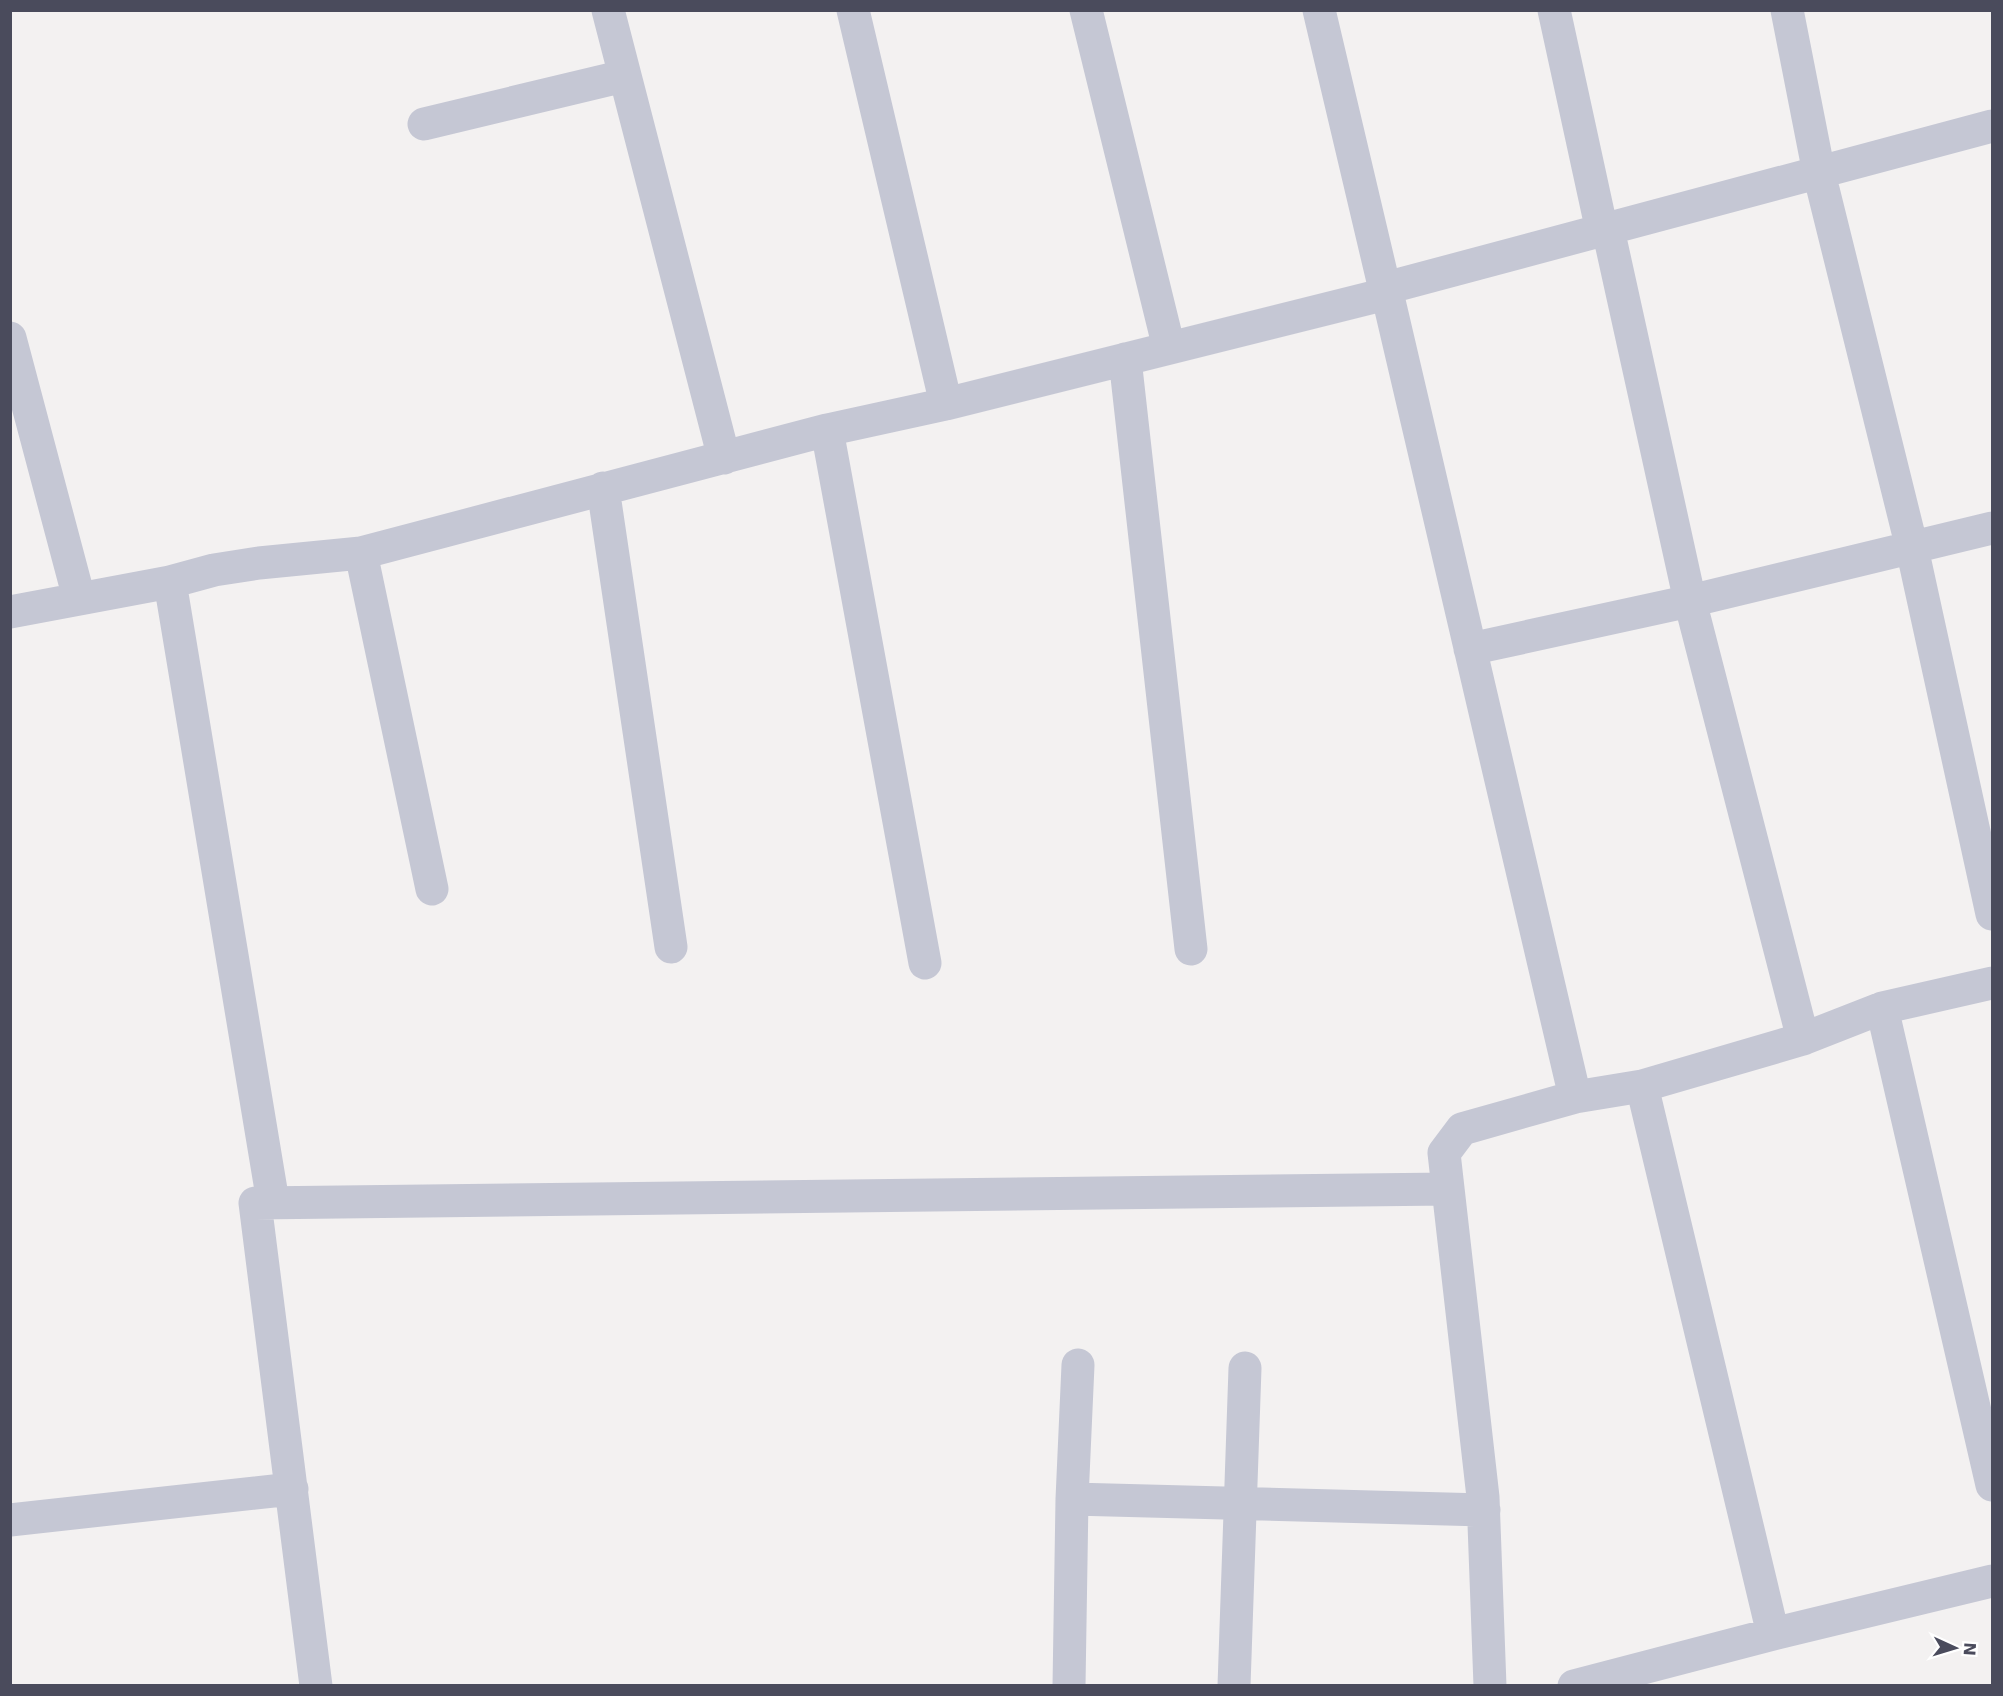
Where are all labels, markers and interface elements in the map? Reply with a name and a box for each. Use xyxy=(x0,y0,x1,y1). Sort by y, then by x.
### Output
north arrow xyxy=(1925,1618,1985,1678)
text: N xyxy=(1960,1642,1979,1656)

